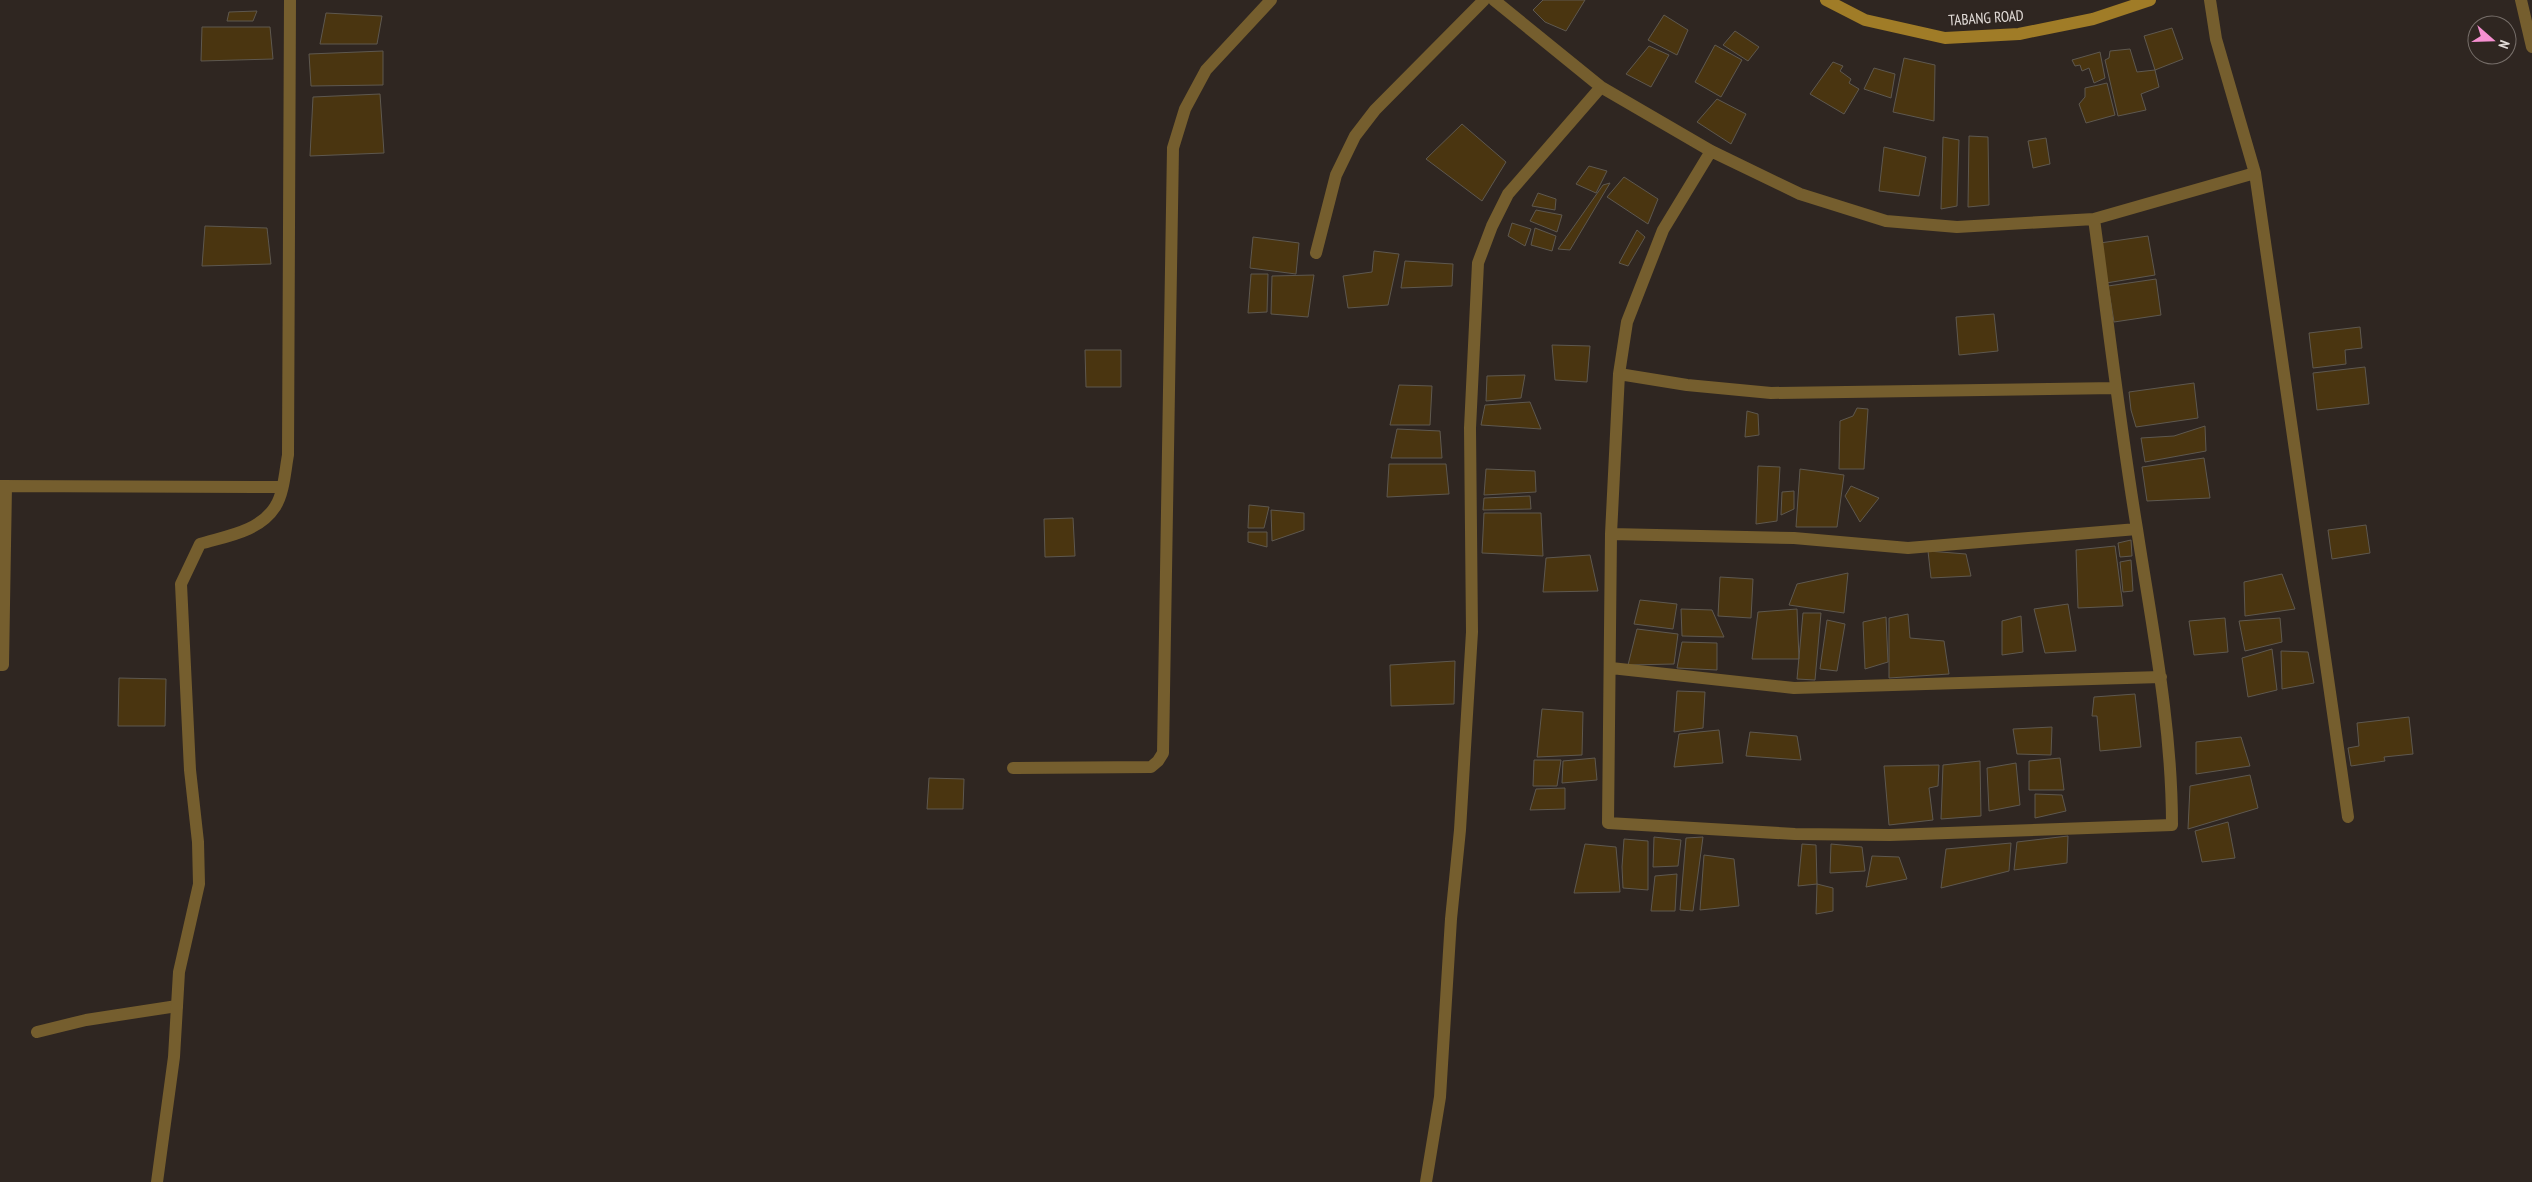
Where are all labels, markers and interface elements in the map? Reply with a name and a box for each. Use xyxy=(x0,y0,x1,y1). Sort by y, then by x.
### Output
street label: TABANG ROAD xyxy=(1948,5,2024,30)
north arrow xyxy=(2467,15,2517,65)
text: N xyxy=(2494,38,2514,51)

